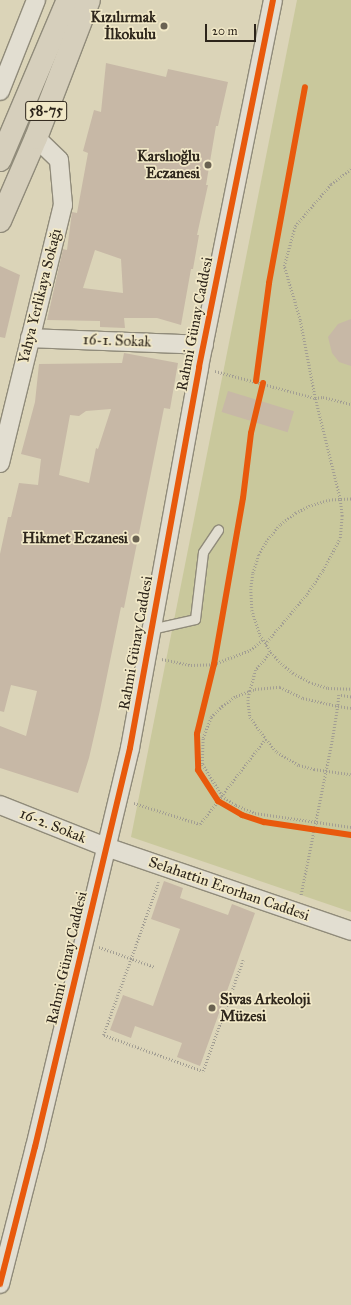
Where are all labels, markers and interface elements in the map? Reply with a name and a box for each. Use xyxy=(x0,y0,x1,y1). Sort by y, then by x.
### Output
place label: Kızılırmak İlkokulu xyxy=(90,8,156,43)
scale bar xyxy=(207,16,258,42)
marker: Kızılırmak İlkokulu xyxy=(159,21,169,31)
text: 20 m xyxy=(212,24,238,38)
road number: 58-75 xyxy=(25,99,67,123)
place label: Karslıoğlu Eczanesi xyxy=(137,147,200,182)
marker: Karslıoğlu Eczanesi xyxy=(203,160,213,170)
street label: Yahya Yerlikaya Sokağı xyxy=(15,227,65,365)
street label: Rahmi Günay Caddesi xyxy=(173,255,217,393)
street label: 16-1. Sokak xyxy=(82,331,152,351)
place label: Hikmet Eczanesi xyxy=(22,530,128,548)
marker: Hikmet Eczanesi xyxy=(131,534,141,544)
street label: Rahmi Günay Caddesi xyxy=(115,574,157,712)
street label: 16-2. Sokak xyxy=(17,804,89,848)
street label: Selahattin Erorhan Caddesi xyxy=(146,853,312,925)
street label: Rahmi Günay Caddesi xyxy=(43,890,91,1026)
place label: Sivas Arkeoloji Müzesi xyxy=(220,990,311,1025)
marker: Sivas Arkeoloji Müzesi xyxy=(207,1003,217,1013)

